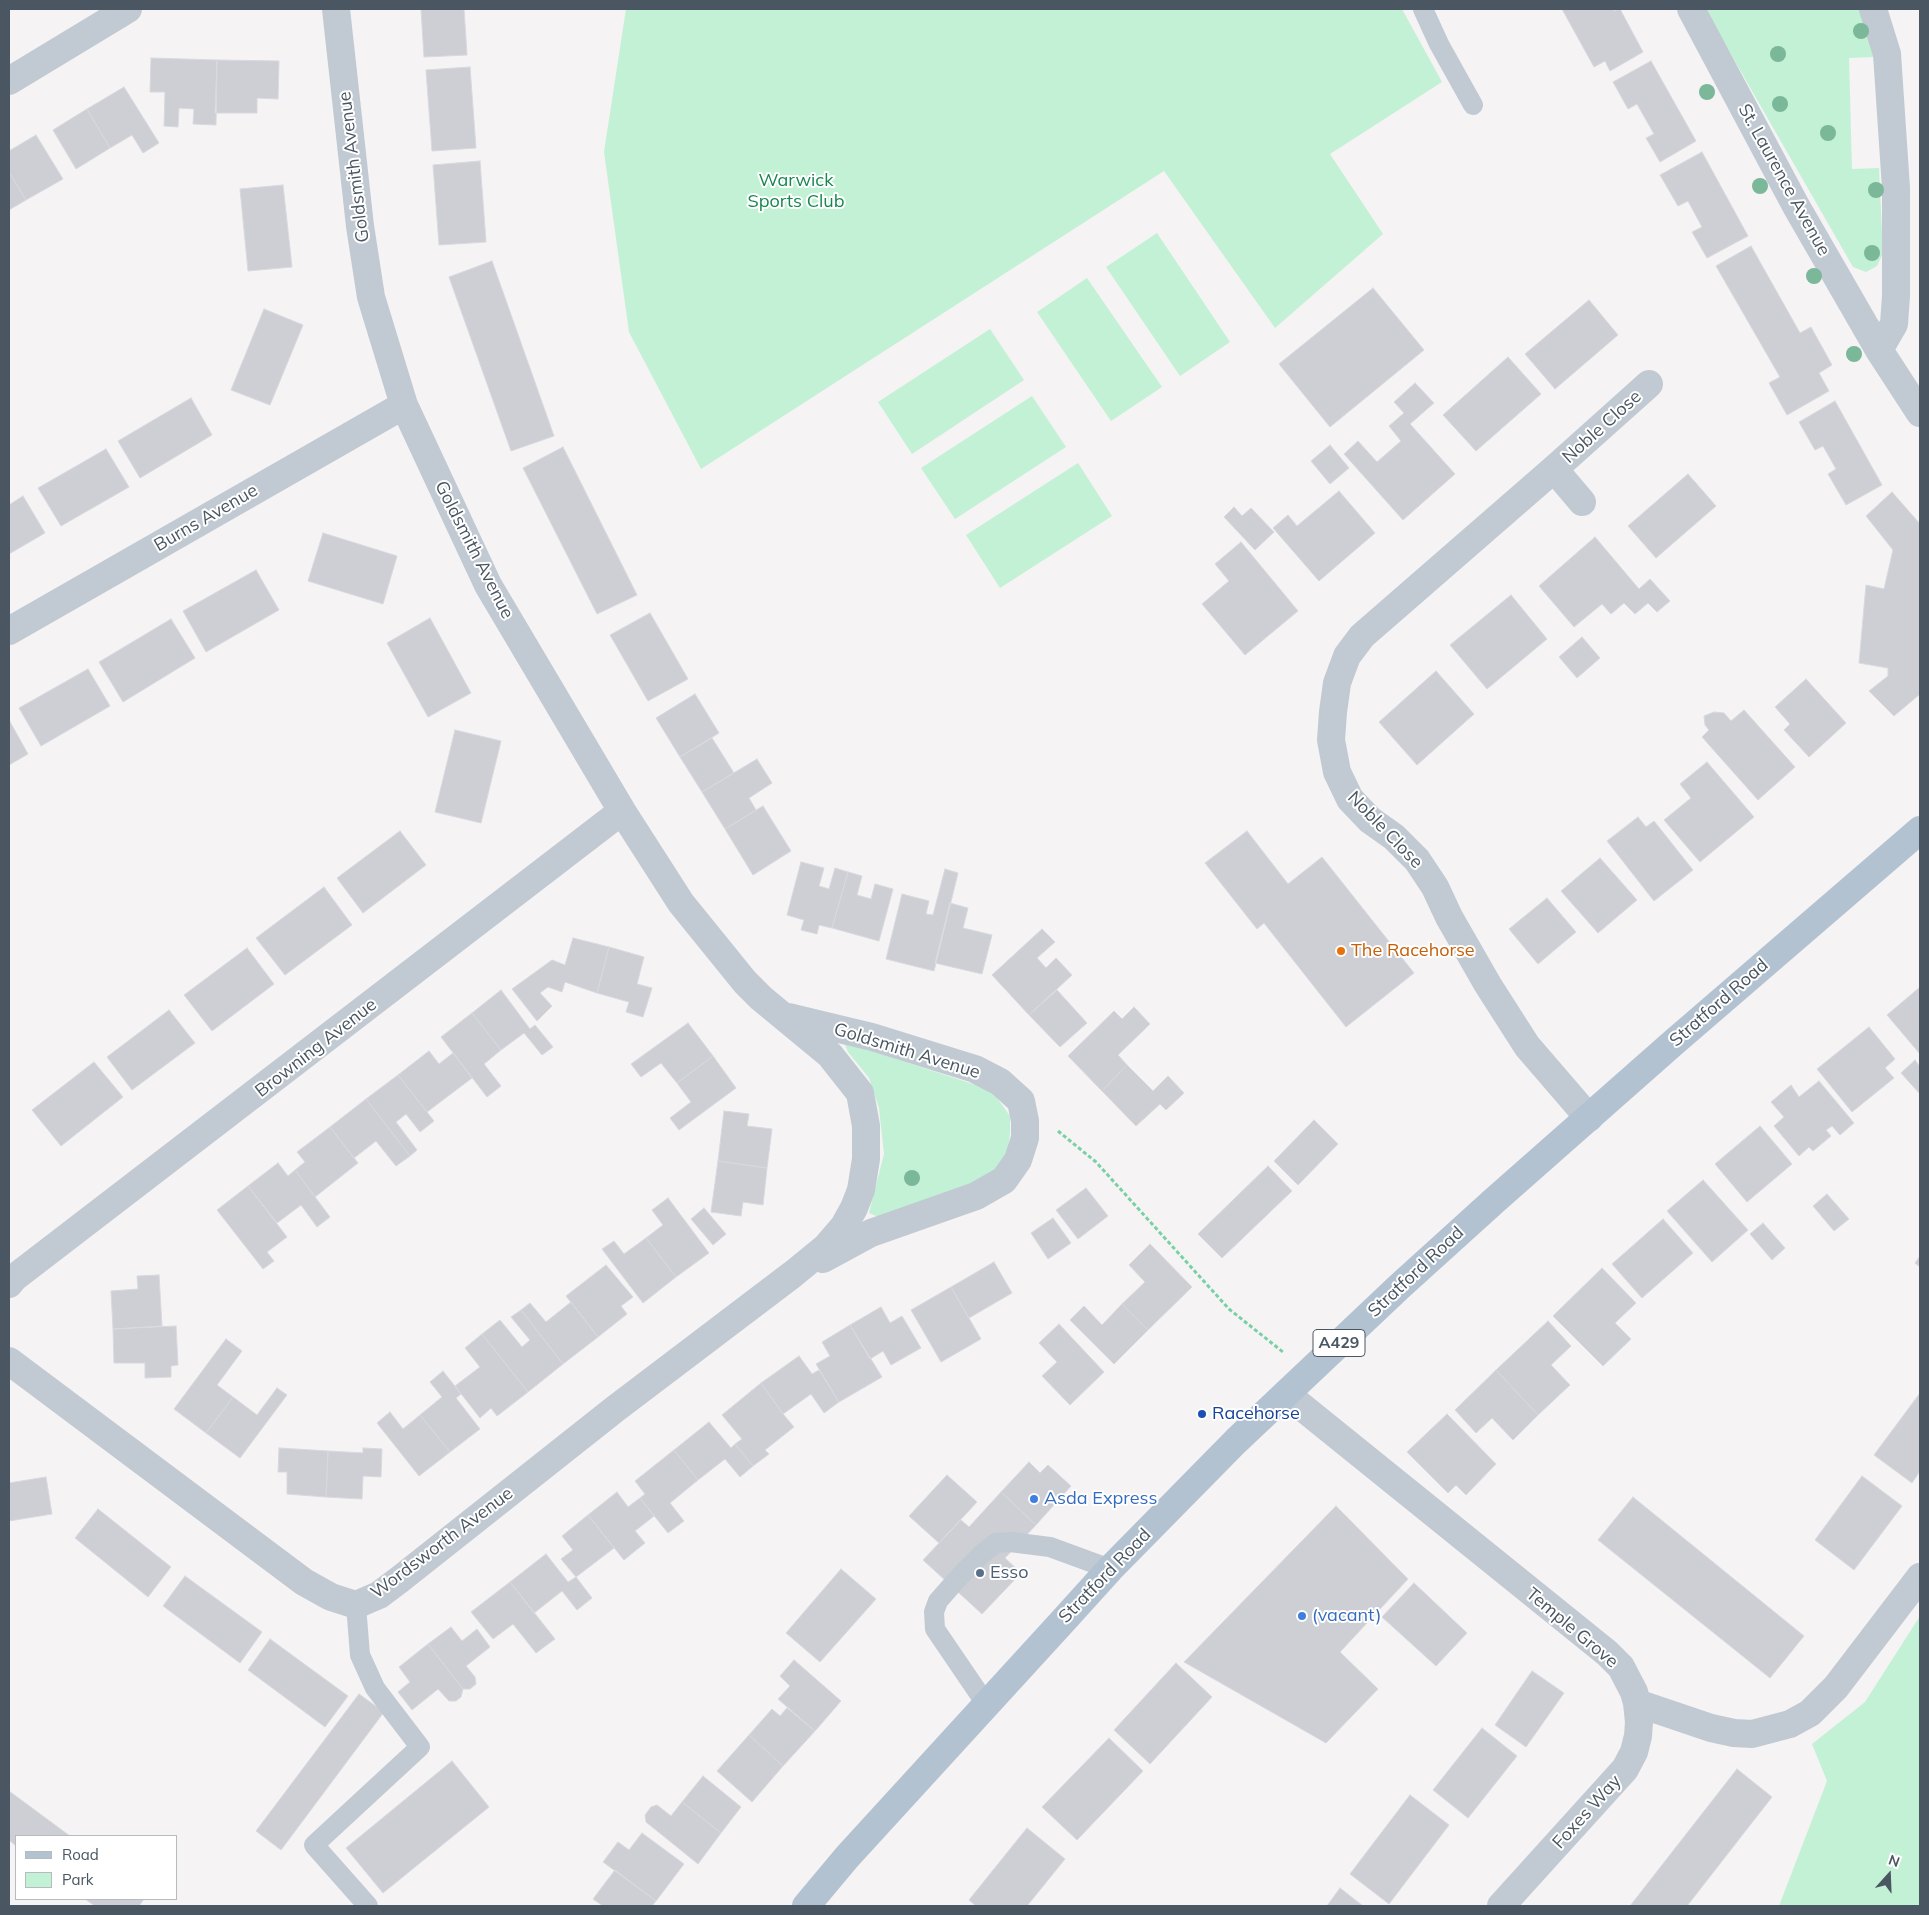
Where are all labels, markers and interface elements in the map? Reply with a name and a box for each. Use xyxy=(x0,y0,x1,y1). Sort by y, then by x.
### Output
street label: Goldsmith Avenue xyxy=(334,90,374,244)
street label: St. Laurence Avenue xyxy=(1733,100,1835,260)
park label: Warwick Sports Club xyxy=(747,170,845,212)
street label: Noble Close xyxy=(1558,386,1646,468)
street label: Goldsmith Avenue xyxy=(430,477,518,623)
street label: Burns Avenue xyxy=(150,480,262,556)
street label: Noble Close xyxy=(1343,787,1427,873)
place label: The Racehorse xyxy=(1351,940,1475,962)
marker: The Racehorse xyxy=(1335,945,1347,957)
street label: Stratford Road xyxy=(1665,954,1773,1052)
street label: Browning Avenue xyxy=(251,994,381,1102)
street label: Goldsmith Avenue xyxy=(831,1018,983,1084)
street label: Stratford Road xyxy=(1364,1222,1468,1322)
road number: A429 xyxy=(1313,1330,1365,1356)
place label: Racehorse xyxy=(1212,1403,1300,1425)
marker: Racehorse xyxy=(1196,1408,1208,1420)
street label: Wordsworth Avenue xyxy=(367,1483,517,1603)
place label: Asda Express xyxy=(1044,1488,1157,1510)
marker: Asda Express xyxy=(1028,1493,1040,1505)
street label: Stratford Road xyxy=(1054,1524,1156,1628)
place label: Esso xyxy=(990,1562,1029,1584)
marker: Esso xyxy=(974,1567,986,1579)
street label: Temple Grove xyxy=(1522,1583,1622,1673)
place label: (vacant) xyxy=(1312,1605,1382,1627)
marker: (vacant) xyxy=(1296,1610,1308,1622)
street label: Foxes Way xyxy=(1548,1771,1626,1853)
legend xyxy=(15,1835,178,1900)
text: Road xyxy=(62,1845,99,1864)
north arrow xyxy=(1864,1850,1914,1900)
text: N xyxy=(1886,1851,1902,1871)
text: Park xyxy=(62,1870,94,1889)

